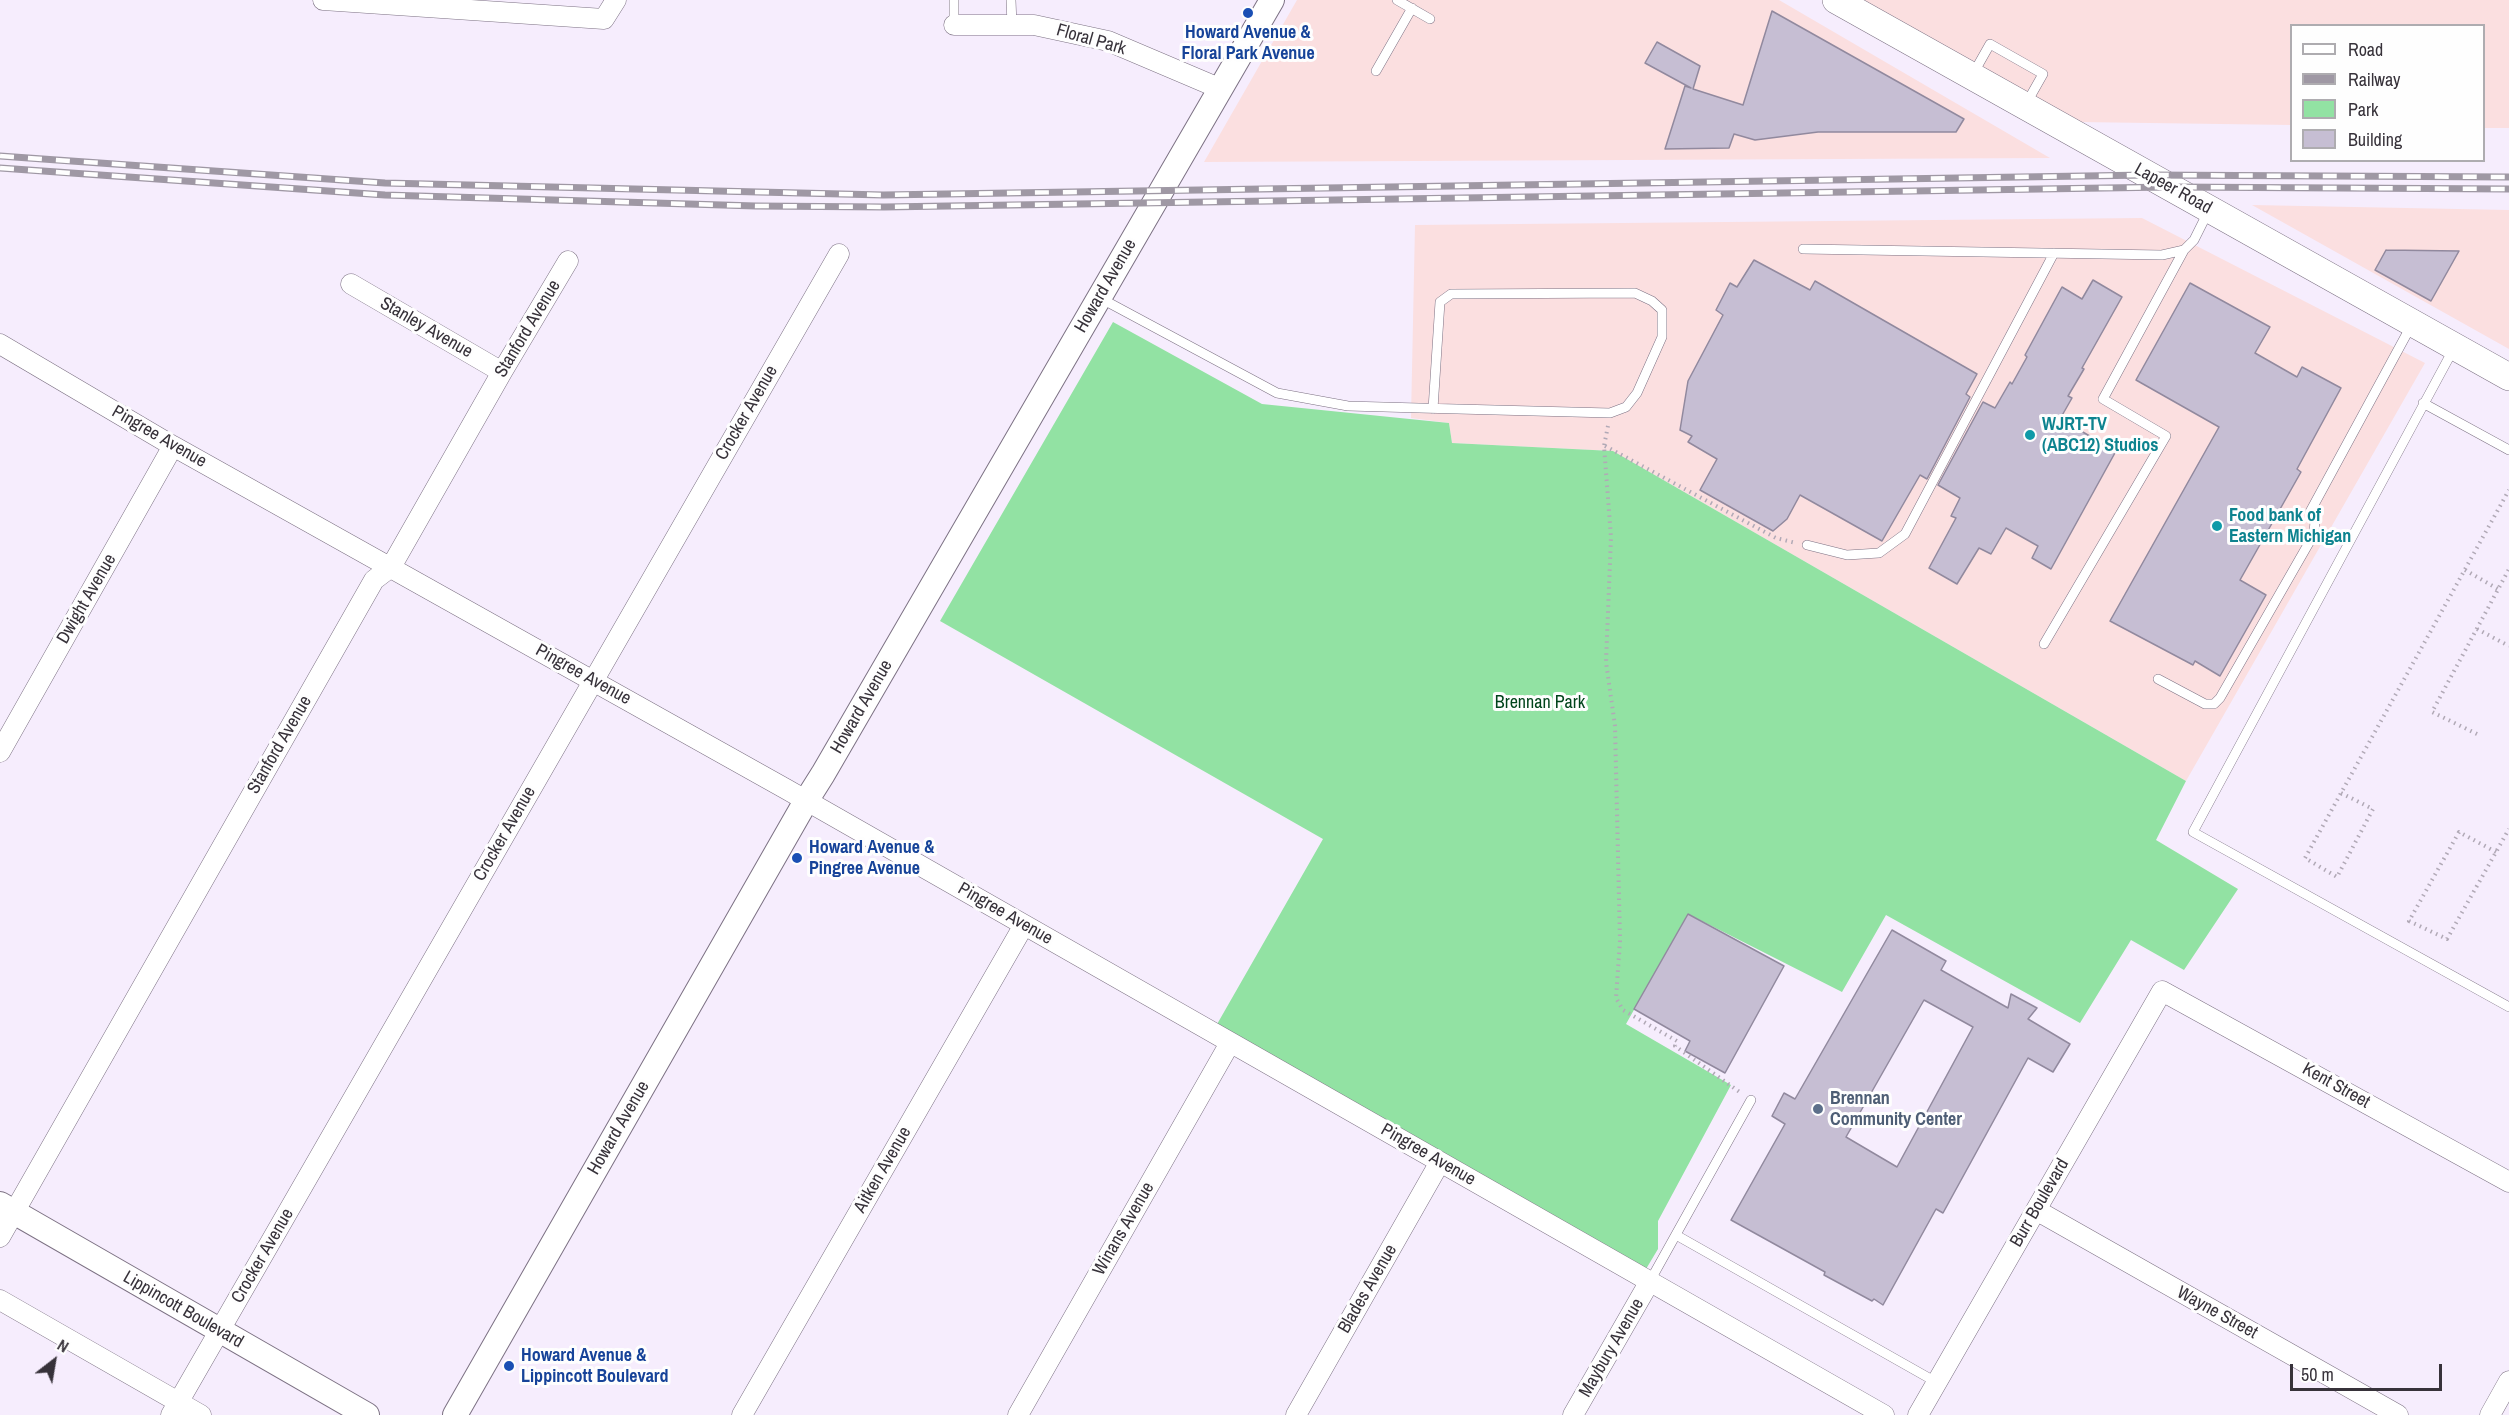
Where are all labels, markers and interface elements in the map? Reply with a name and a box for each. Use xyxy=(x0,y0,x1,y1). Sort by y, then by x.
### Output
marker: Howard Avenue & Floral Park Avenue xyxy=(1241,6,1255,20)
street label: Floral Park xyxy=(1054,20,1128,60)
place label: Howard Avenue & Floral Park Avenue xyxy=(1181,22,1315,64)
legend xyxy=(2290,24,2485,162)
text: Road xyxy=(2348,37,2383,62)
text: Railway xyxy=(2348,67,2401,92)
text: Park xyxy=(2348,97,2378,122)
text: Building xyxy=(2348,127,2402,152)
street label: Lapeer Road xyxy=(2130,159,2216,219)
street label: Howard Avenue xyxy=(1070,235,1142,337)
street label: Stanford Avenue xyxy=(490,276,566,382)
street label: Stanley Avenue xyxy=(376,293,476,363)
street label: Crocker Avenue xyxy=(711,362,783,464)
street label: Pingree Avenue xyxy=(108,401,210,473)
place label: WJRT-TV (ABC12) Studios xyxy=(2042,414,2158,456)
marker: WJRT-TV (ABC12) Studios xyxy=(2023,428,2037,442)
place label: Food bank of Eastern Michigan xyxy=(2229,505,2351,548)
marker: Food bank of Eastern Michigan xyxy=(2210,519,2224,533)
street label: Dwight Avenue xyxy=(53,550,121,648)
street label: Pingree Avenue xyxy=(532,640,634,710)
street label: Howard Avenue xyxy=(826,656,898,758)
street label: Stanford Avenue xyxy=(243,692,317,798)
park label: Brennan Park xyxy=(1495,692,1585,714)
street label: Crocker Avenue xyxy=(469,783,541,885)
place label: Howard Avenue & Pingree Avenue xyxy=(809,837,935,880)
marker: Howard Avenue & Pingree Avenue xyxy=(790,851,804,865)
street label: Pingree Avenue xyxy=(954,878,1056,950)
street label: Kent Street xyxy=(2298,1059,2374,1113)
street label: Howard Avenue xyxy=(583,1077,655,1179)
place label: Brennan Community Center xyxy=(1830,1088,1962,1130)
marker: Brennan Community Center xyxy=(1811,1102,1825,1116)
street label: Pingree Avenue xyxy=(1377,1119,1479,1191)
street label: Aitken Avenue xyxy=(850,1123,916,1217)
street label: Burr Boulevard xyxy=(2006,1155,2074,1251)
street label: Winans Avenue xyxy=(1089,1179,1159,1279)
street label: Crocker Avenue xyxy=(227,1205,299,1307)
street label: Blades Avenue xyxy=(1334,1241,1402,1337)
street label: Lippincott Boulevard xyxy=(119,1267,247,1353)
street label: Wayne Street xyxy=(2173,1282,2261,1344)
street label: Maybury Avenue xyxy=(1575,1295,1649,1401)
north arrow xyxy=(24,1331,84,1391)
text: N xyxy=(54,1334,73,1357)
place label: Howard Avenue & Lippincott Boulevard xyxy=(521,1345,669,1388)
scale bar xyxy=(2293,1352,2444,1390)
marker: Howard Avenue & Lippincott Boulevard xyxy=(502,1359,516,1373)
text: 50 m xyxy=(2301,1362,2334,1387)

